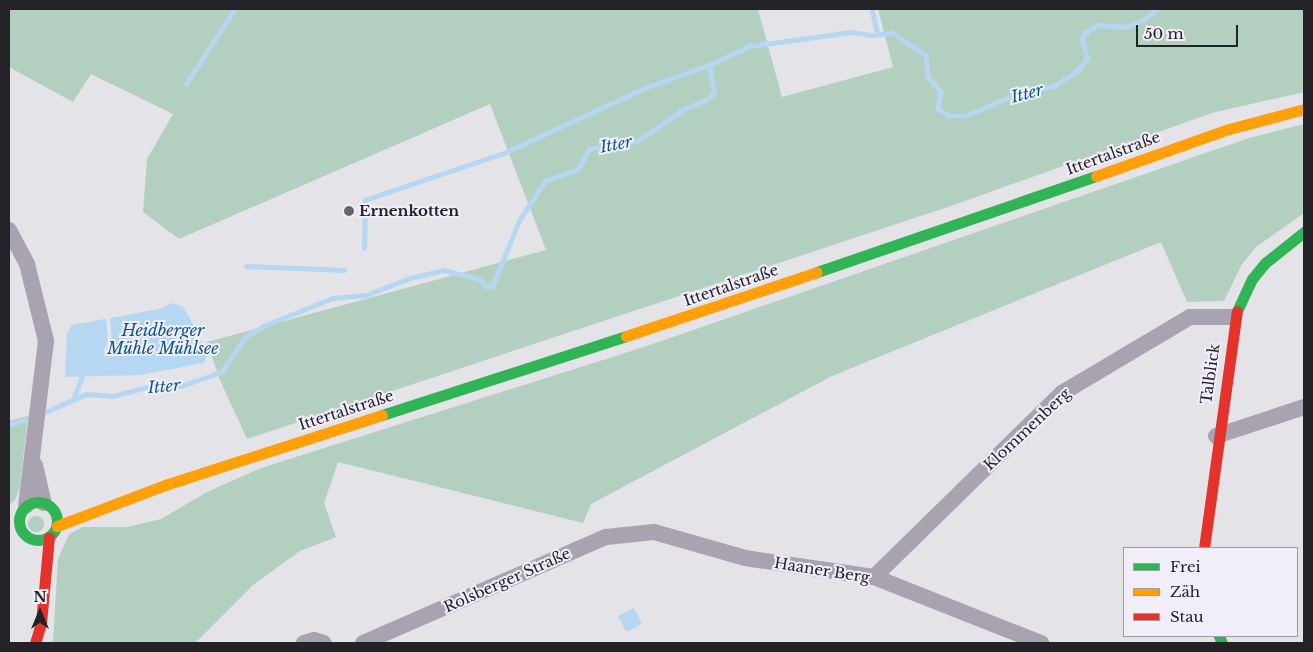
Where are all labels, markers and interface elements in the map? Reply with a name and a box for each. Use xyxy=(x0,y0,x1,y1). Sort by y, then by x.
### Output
scale bar xyxy=(1138,15,1240,47)
text: 50 m xyxy=(1144,24,1184,43)
water label: Itter xyxy=(1009,80,1045,106)
street label: Ittertalstraße xyxy=(1064,128,1162,178)
water label: Itter xyxy=(598,131,634,157)
place label: Ernenkotten xyxy=(359,202,459,220)
marker: Ernenkotten xyxy=(343,205,355,217)
street label: Ittertalstraße xyxy=(681,260,781,310)
water label: Heidberger Mühle Mühlsee xyxy=(107,320,219,358)
street label: Talblick xyxy=(1197,343,1223,405)
water label: Itter xyxy=(147,375,181,397)
street label: Klommenberg xyxy=(980,384,1074,474)
street label: Ittertalstraße xyxy=(296,386,396,434)
street label: Rolsberger Straße xyxy=(441,544,573,616)
legend xyxy=(1123,547,1298,637)
street label: Haaner Berg xyxy=(773,554,871,586)
text: Frei xyxy=(1170,557,1201,576)
text: Zäh xyxy=(1170,582,1200,601)
north arrow xyxy=(15,587,65,637)
text: N xyxy=(33,588,47,606)
text: Stau xyxy=(1170,607,1204,626)

